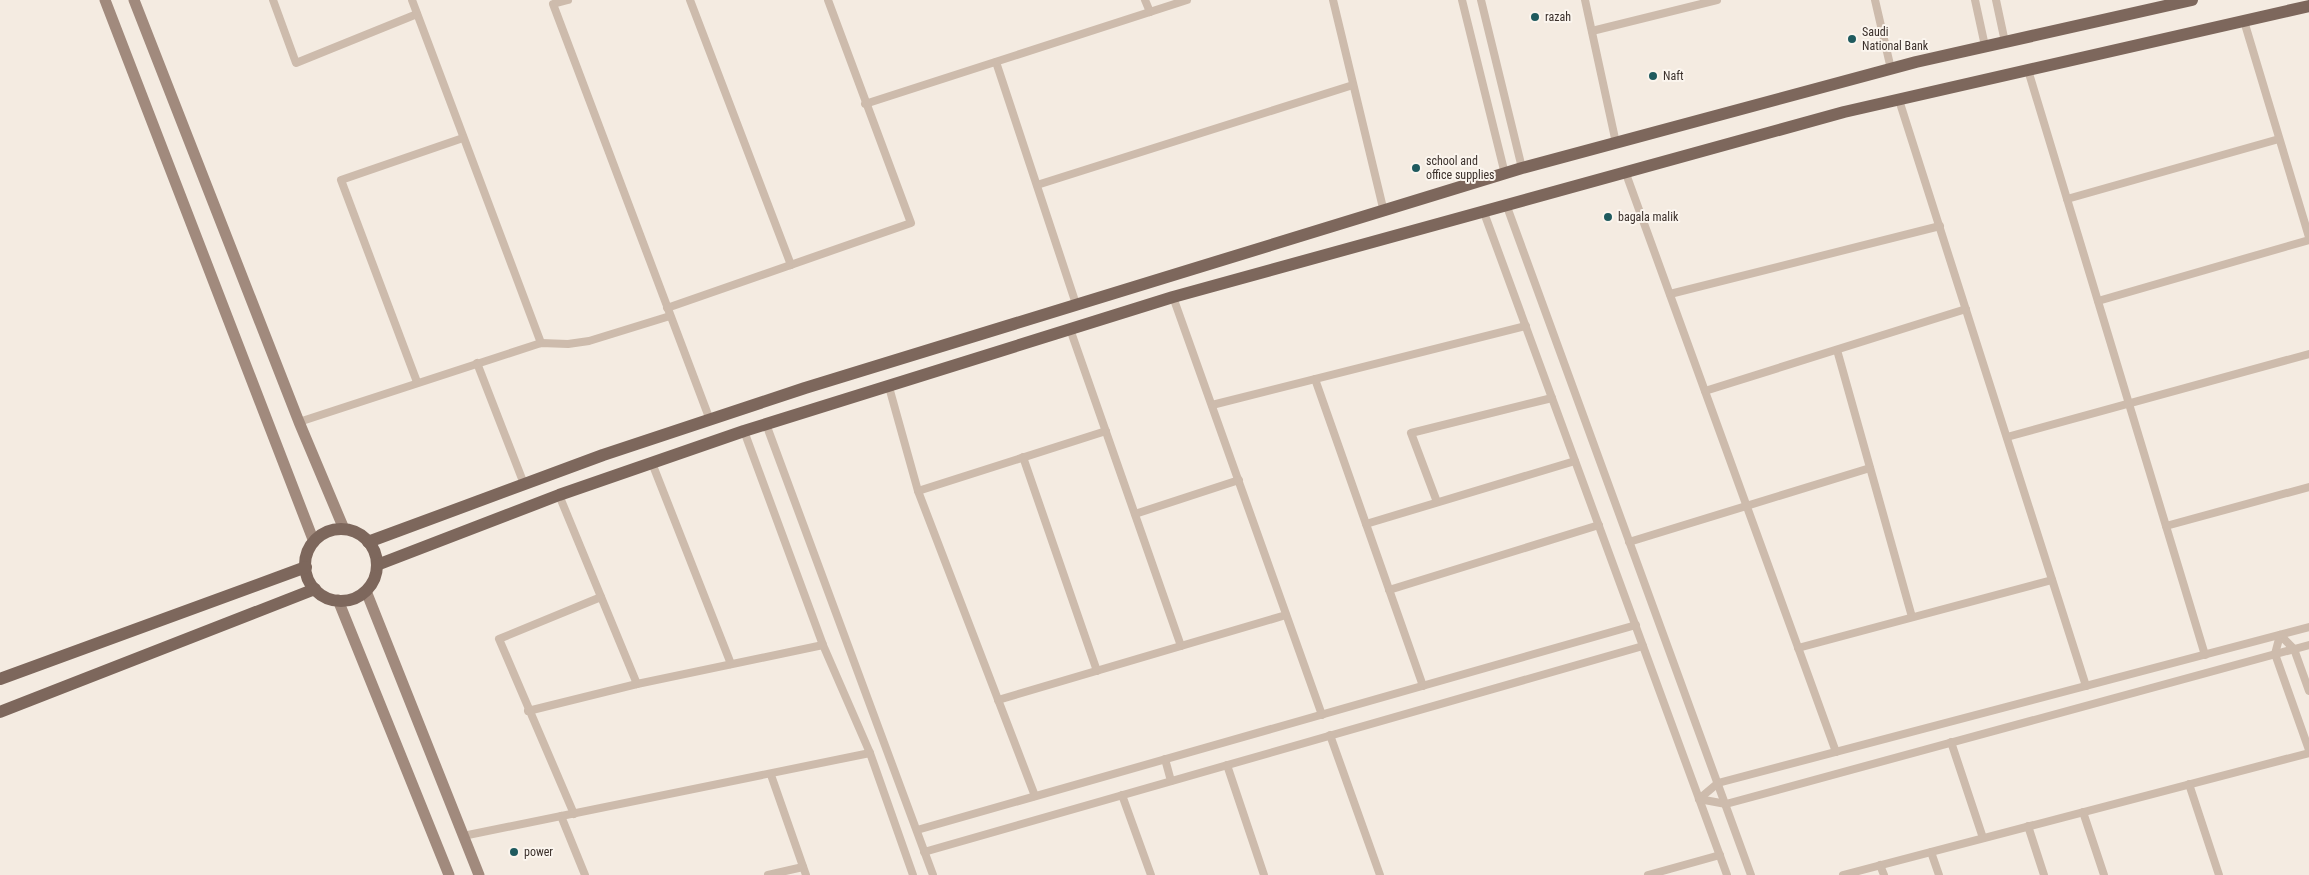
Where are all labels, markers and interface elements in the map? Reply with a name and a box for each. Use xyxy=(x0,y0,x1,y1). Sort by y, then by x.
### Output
place label: razah xyxy=(1545,10,1571,24)
marker: razah xyxy=(1529,11,1541,23)
place label: Saudi National Bank xyxy=(1862,25,1929,53)
marker: Saudi National Bank xyxy=(1846,33,1858,45)
place label: Naft xyxy=(1663,69,1684,83)
marker: Naft xyxy=(1647,70,1659,82)
place label: school and office supplies xyxy=(1426,154,1495,182)
marker: school and office supplies xyxy=(1410,162,1422,174)
place label: bagala malik xyxy=(1618,210,1679,224)
marker: bagala malik xyxy=(1602,211,1614,223)
place label: power xyxy=(524,845,553,859)
marker: power xyxy=(508,846,520,858)

